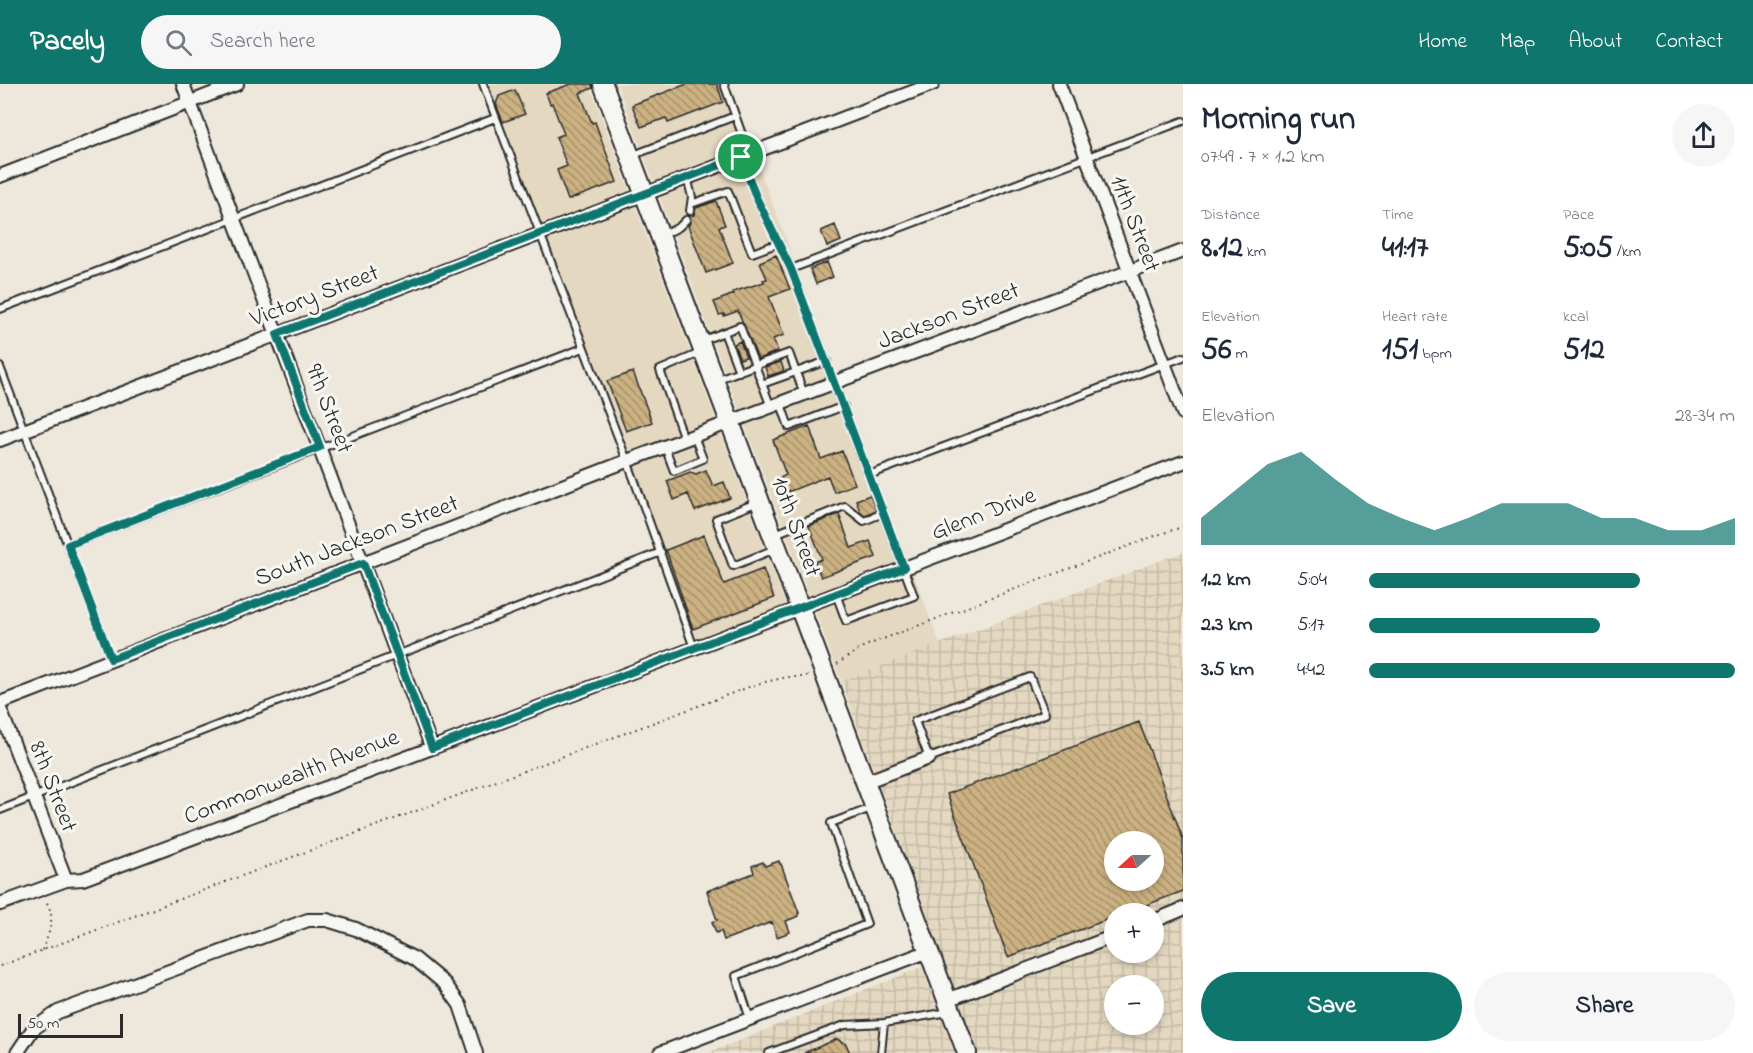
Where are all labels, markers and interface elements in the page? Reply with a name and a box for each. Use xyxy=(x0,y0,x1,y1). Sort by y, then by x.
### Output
search box xyxy=(141,15,561,69)
text: Pacely xyxy=(30,22,105,63)
icon: search xyxy=(162,26,195,59)
text: Search here xyxy=(210,26,315,58)
text: Home xyxy=(1418,27,1467,57)
text: Map xyxy=(1500,27,1535,57)
text: About xyxy=(1568,27,1622,57)
text: Contact xyxy=(1655,27,1723,57)
text: Morning run xyxy=(1201,96,1355,144)
button: share xyxy=(1672,104,1735,167)
pin xyxy=(715,131,766,182)
icon: arrive xyxy=(724,140,757,173)
text: 07:49 · 7 × 1.2 km xyxy=(1201,143,1325,172)
street label: 11th Street xyxy=(1100,170,1168,278)
text: Distance xyxy=(1201,203,1260,227)
text: Time xyxy=(1382,203,1414,227)
text: Pace xyxy=(1563,203,1594,227)
text: 8.12 xyxy=(1201,227,1243,271)
text: 41:17 xyxy=(1382,227,1428,271)
text: 5:05 xyxy=(1563,227,1613,271)
text: km xyxy=(1243,240,1266,264)
text: /km xyxy=(1613,240,1641,264)
street label: Victory Street xyxy=(245,256,385,339)
street label: Jackson Street xyxy=(873,274,1025,360)
text: Elevation xyxy=(1201,305,1260,329)
text: Heart rate xyxy=(1382,305,1448,329)
text: kcal xyxy=(1563,305,1588,329)
text: 56 xyxy=(1201,329,1231,373)
text: 151 xyxy=(1382,329,1418,373)
text: 512 xyxy=(1563,329,1605,373)
text: m xyxy=(1231,342,1248,366)
text: bpm xyxy=(1418,342,1452,366)
street label: 9th Street xyxy=(295,359,361,459)
text: Elevation xyxy=(1201,402,1275,431)
text: 28–34 m xyxy=(1675,402,1735,431)
street label: 10th Street xyxy=(761,472,829,582)
street label: Glenn Drive xyxy=(927,479,1042,551)
street label: South Jackson Street xyxy=(250,487,464,597)
text: 1.2 km xyxy=(1201,566,1251,595)
text: 5:04 xyxy=(1297,566,1327,595)
text: 2.3 km xyxy=(1201,611,1253,640)
text: 5:17 xyxy=(1297,611,1325,640)
text: 3.5 km xyxy=(1201,656,1254,685)
text: 4:42 xyxy=(1297,656,1325,685)
street label: Commonwealth Avenue xyxy=(179,721,405,835)
street label: 8th Street xyxy=(19,736,85,838)
north arrow xyxy=(1104,831,1164,891)
map controls xyxy=(1104,831,1164,1035)
button: + xyxy=(1104,903,1164,963)
button: Save xyxy=(1201,972,1462,1041)
button: Share xyxy=(1474,972,1735,1041)
button: − xyxy=(1104,975,1164,1035)
scale bar xyxy=(18,1011,123,1038)
text: 50 m xyxy=(27,1012,59,1036)

